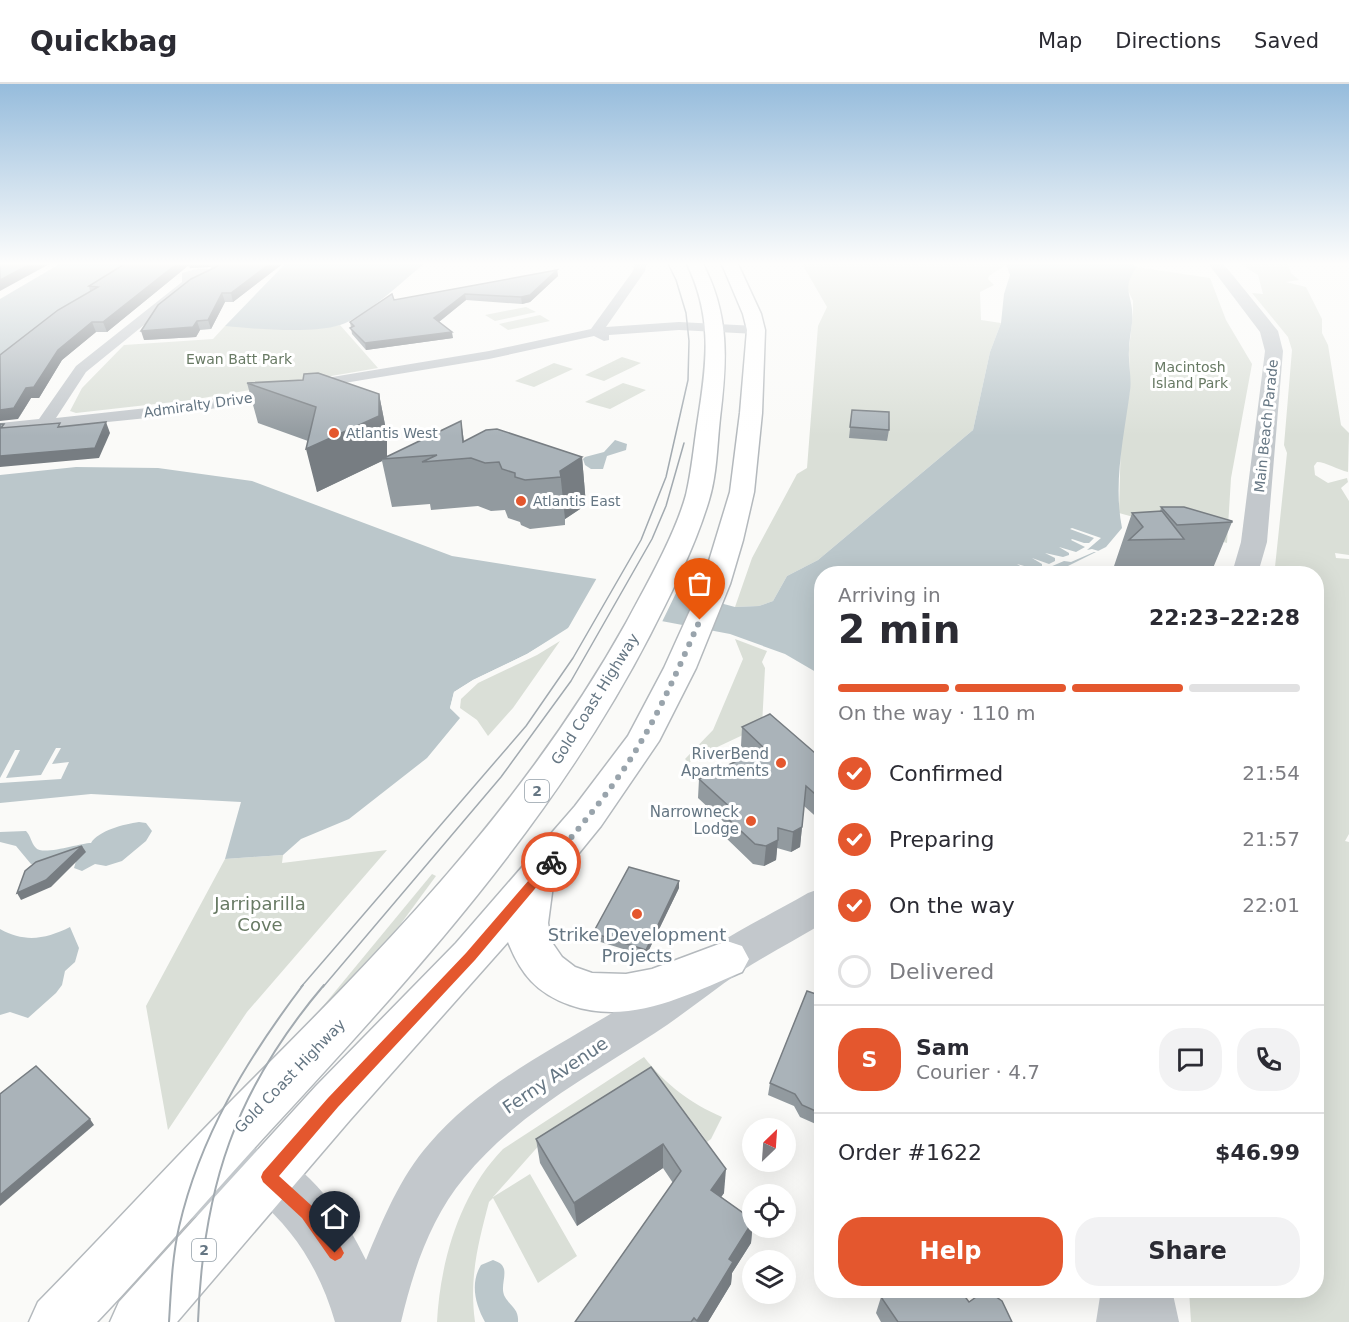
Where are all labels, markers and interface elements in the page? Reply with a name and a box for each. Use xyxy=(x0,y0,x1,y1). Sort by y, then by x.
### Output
text: Quickbag xyxy=(30,25,178,58)
text: Map xyxy=(1038,29,1082,53)
text: Directions xyxy=(1115,29,1221,53)
text: Saved xyxy=(1254,29,1319,53)
park label: Ewan Batt Park xyxy=(186,351,293,367)
park label: Macintosh Island Park xyxy=(1152,359,1229,391)
street label: Main Beach Parade xyxy=(1251,359,1281,493)
street label: Admiralty Drive xyxy=(143,389,253,421)
place label: Atlantis West xyxy=(346,425,438,441)
marker: Atlantis West xyxy=(327,426,341,440)
place label: Atlantis East xyxy=(533,493,621,509)
marker: Atlantis East xyxy=(514,494,528,508)
pin xyxy=(674,558,725,620)
icon: bag xyxy=(683,567,716,600)
text: Arriving in xyxy=(838,583,941,607)
text: 22:23–22:28 xyxy=(1149,605,1300,630)
text: 2 min xyxy=(838,607,960,652)
street label: Gold Coast Highway xyxy=(547,630,643,768)
text: On the way · 110 m xyxy=(838,701,1036,725)
place label: RiverBend Apartments xyxy=(681,745,769,780)
marker: RiverBend Apartments xyxy=(774,756,788,770)
icon: check xyxy=(838,757,871,790)
text: Confirmed xyxy=(889,761,1003,786)
text: 21:54 xyxy=(1242,761,1300,785)
road number: 2 xyxy=(525,780,549,802)
place label: Narrowneck Lodge xyxy=(650,803,739,838)
marker: Narrowneck Lodge xyxy=(744,814,758,828)
icon: check xyxy=(838,823,871,856)
text: Preparing xyxy=(889,827,995,852)
text: 21:57 xyxy=(1242,827,1300,851)
courier xyxy=(521,832,581,892)
icon: bike xyxy=(535,846,568,879)
icon: check xyxy=(838,889,871,922)
park label: Jarriparilla Cove xyxy=(213,893,306,935)
text: On the way xyxy=(889,893,1015,918)
text: 22:01 xyxy=(1242,893,1300,917)
marker: Strike Development Projects xyxy=(630,907,644,921)
place label: Strike Development Projects xyxy=(548,924,726,966)
text: Delivered xyxy=(889,959,994,984)
street label: Gold Coast Highway xyxy=(231,1015,349,1137)
button: chat xyxy=(1159,1028,1222,1091)
button: phone xyxy=(1237,1028,1300,1091)
street label: Ferny Avenue xyxy=(498,1032,612,1118)
text: Sam xyxy=(916,1035,970,1060)
text: S xyxy=(862,1047,877,1072)
text: Courier · 4.7 xyxy=(916,1060,1040,1084)
north arrow xyxy=(742,1118,796,1172)
map controls xyxy=(742,1118,796,1304)
text: Order #1622 xyxy=(838,1140,982,1165)
text: $46.99 xyxy=(1215,1140,1300,1165)
button: locate xyxy=(742,1184,796,1238)
pin xyxy=(309,1191,360,1253)
icon: home xyxy=(318,1200,351,1233)
button: Help xyxy=(838,1217,1063,1286)
button: Share xyxy=(1075,1217,1300,1286)
road number: 2 xyxy=(192,1239,216,1261)
button: layers xyxy=(742,1250,796,1304)

